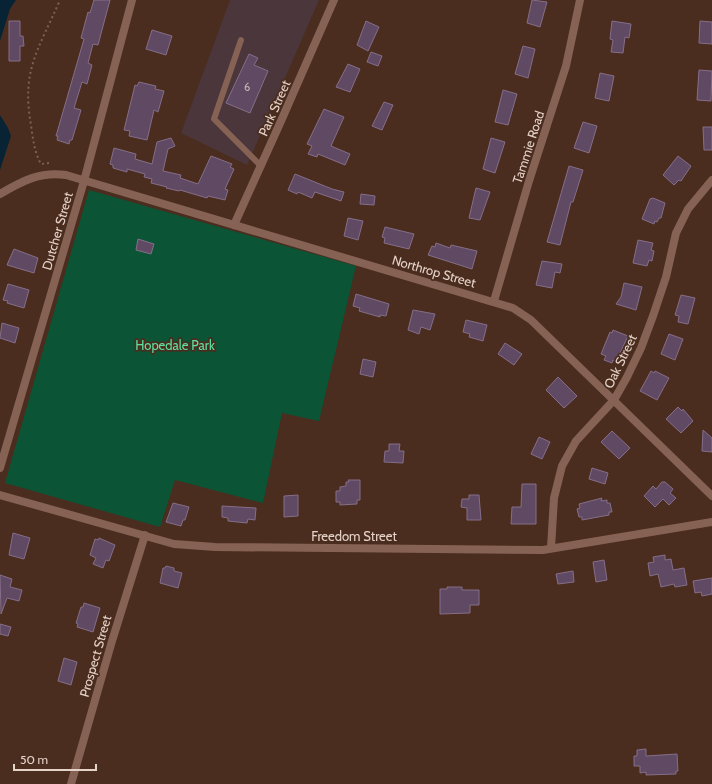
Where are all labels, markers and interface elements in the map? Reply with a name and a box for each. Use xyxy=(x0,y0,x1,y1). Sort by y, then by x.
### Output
street label: Park Street xyxy=(255,77,294,139)
house number: 6 xyxy=(244,80,250,94)
street label: Tammie Road xyxy=(509,109,547,185)
street label: Dutcher Street xyxy=(38,189,76,272)
street label: Northrop Street xyxy=(390,251,478,291)
street label: Oak Street xyxy=(600,331,640,391)
park label: Hopedale Park xyxy=(135,337,215,353)
street label: Freedom Street xyxy=(311,528,397,544)
street label: Prospect Street xyxy=(76,613,114,699)
scale bar xyxy=(14,746,96,772)
text: 50 m xyxy=(20,752,48,767)

